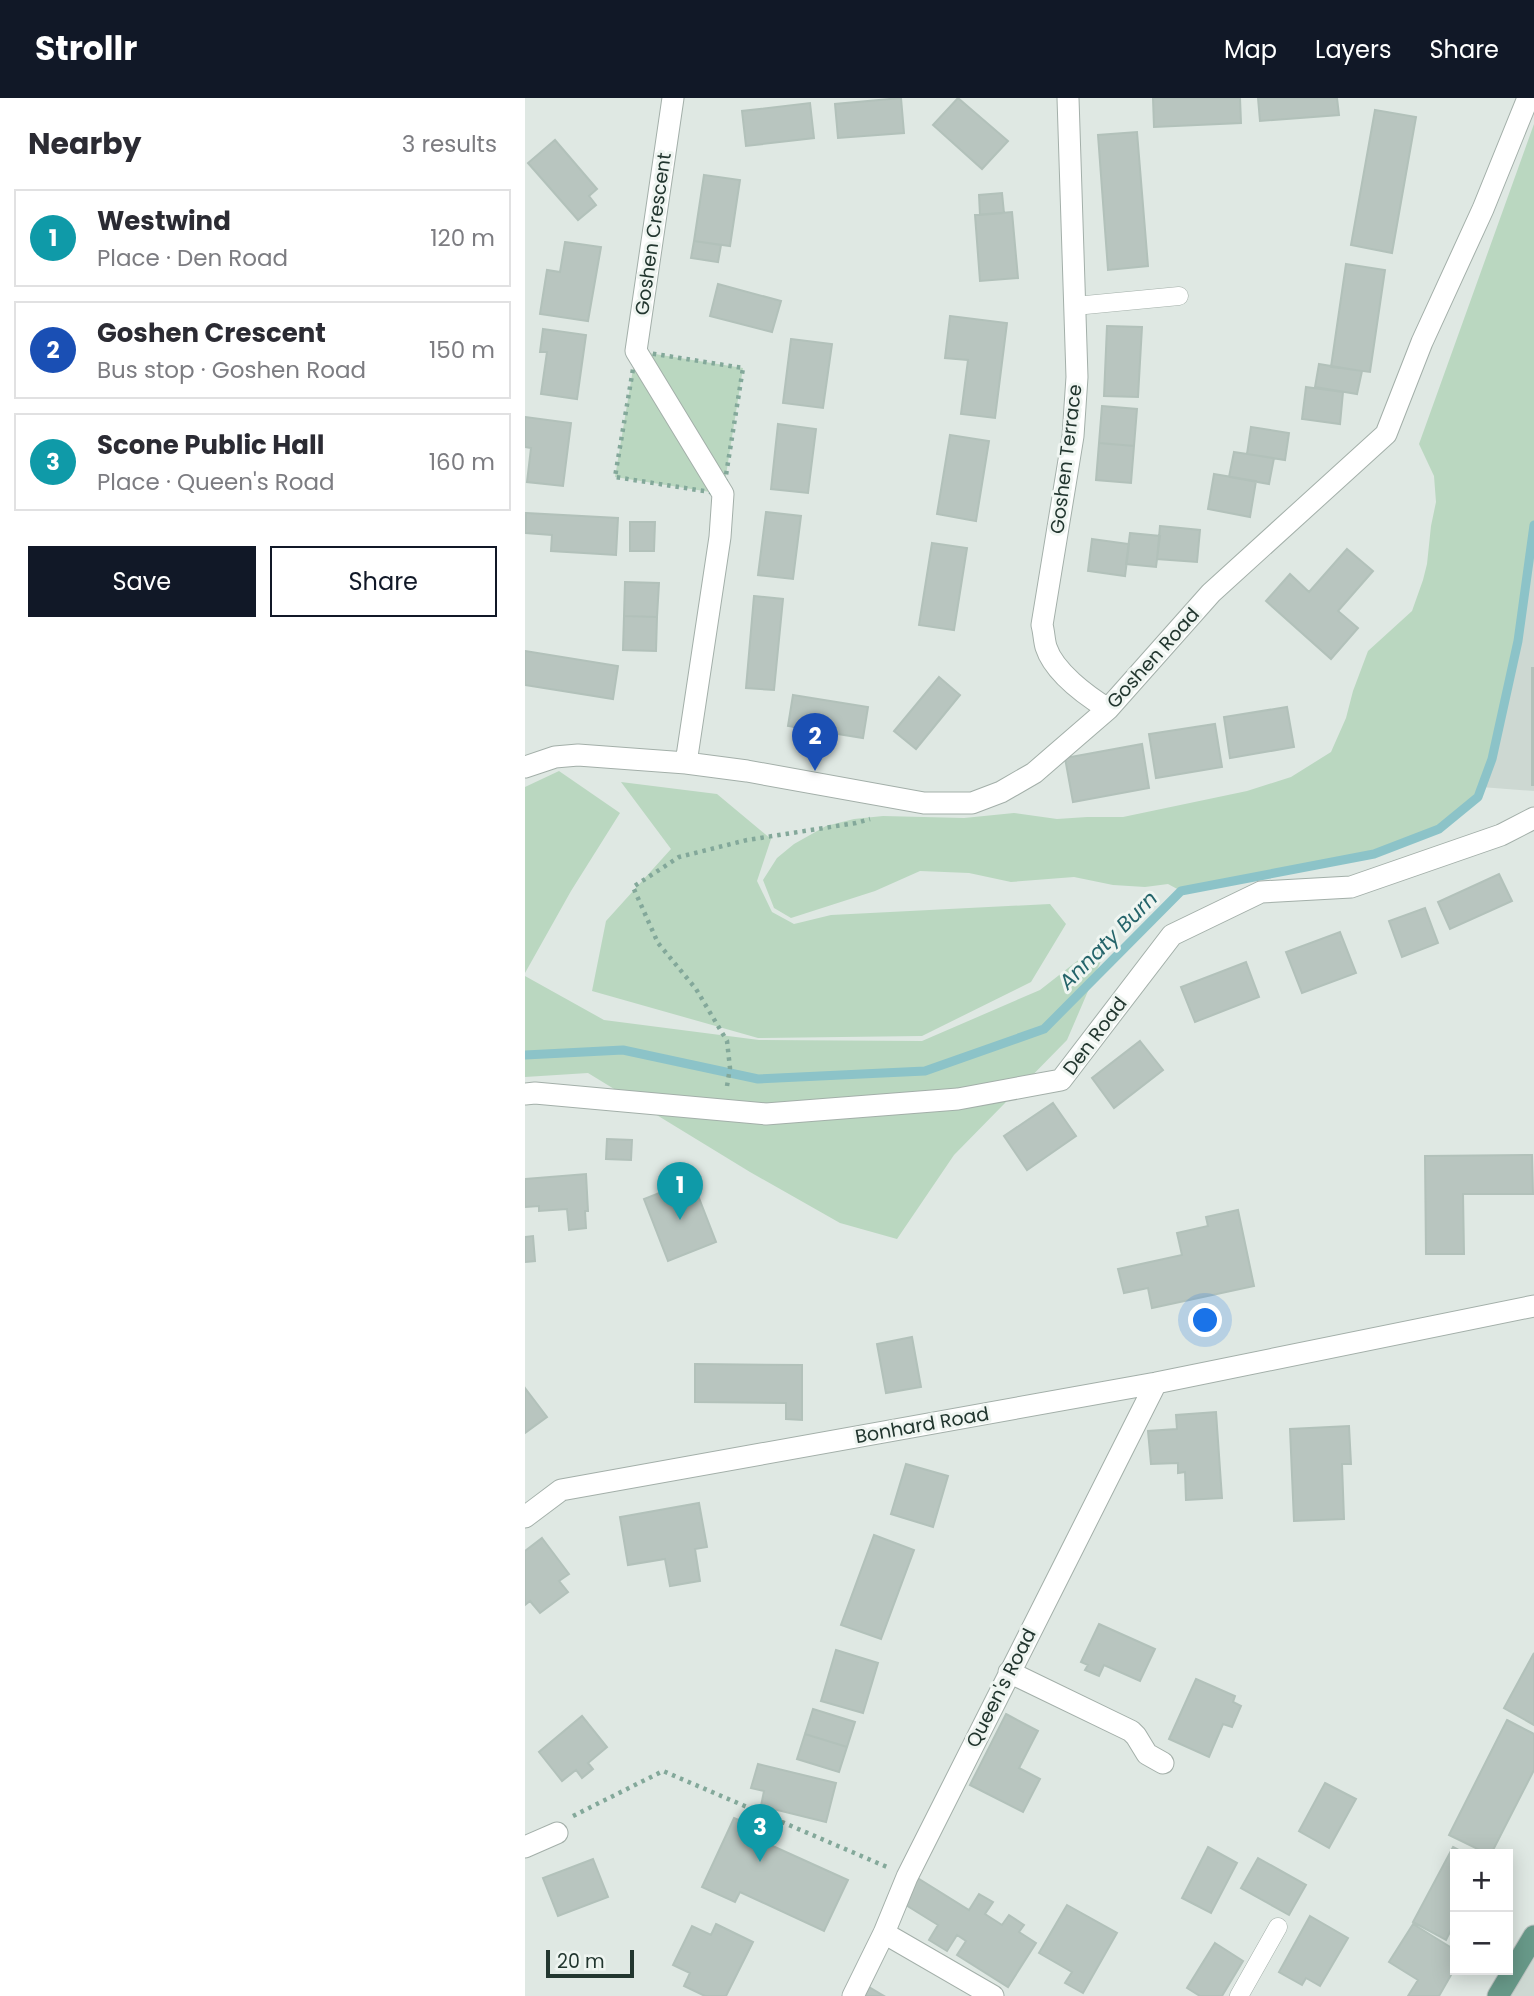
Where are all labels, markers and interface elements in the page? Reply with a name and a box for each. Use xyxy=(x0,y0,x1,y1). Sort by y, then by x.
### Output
text: Strollr xyxy=(35,25,137,72)
text: Map xyxy=(1224,33,1277,66)
text: Layers xyxy=(1315,33,1391,66)
text: Share xyxy=(1429,33,1499,66)
text: Nearby xyxy=(28,122,142,165)
text: 3 results xyxy=(402,128,497,160)
street label: Goshen Crescent xyxy=(628,151,678,317)
text: Westwind xyxy=(97,203,231,239)
text: 1 xyxy=(49,222,57,254)
text: 120 m xyxy=(430,222,495,254)
text: Place · Den Road xyxy=(97,242,288,274)
text: Goshen Crescent xyxy=(97,315,326,351)
text: 2 xyxy=(46,334,60,366)
text: 150 m xyxy=(429,334,495,366)
text: Bus stop · Goshen Road xyxy=(97,354,366,386)
street label: Goshen Terrace xyxy=(1043,383,1089,535)
text: Scone Public Hall xyxy=(97,427,324,463)
text: 3 xyxy=(46,446,60,478)
text: 160 m xyxy=(429,446,495,478)
text: Place · Queen's Road xyxy=(97,466,335,498)
button: Save xyxy=(28,546,256,617)
button: Share xyxy=(270,546,497,617)
street label: Goshen Road xyxy=(1100,602,1206,714)
pin: 2 xyxy=(792,713,838,771)
water label: Annaty Burn xyxy=(1052,884,1164,996)
street label: Den Road xyxy=(1057,991,1133,1081)
pin: 1 xyxy=(657,1162,703,1220)
your location xyxy=(1188,1303,1222,1337)
street label: Bonhard Road xyxy=(853,1400,991,1450)
street label: Queen's Road xyxy=(959,1624,1043,1752)
pin: 3 xyxy=(737,1804,783,1862)
map controls xyxy=(1450,1849,1513,1975)
button: + xyxy=(1450,1849,1513,1912)
button: − xyxy=(1450,1912,1513,1975)
scale bar xyxy=(546,1947,633,1979)
text: 20 m xyxy=(557,1948,605,1975)

